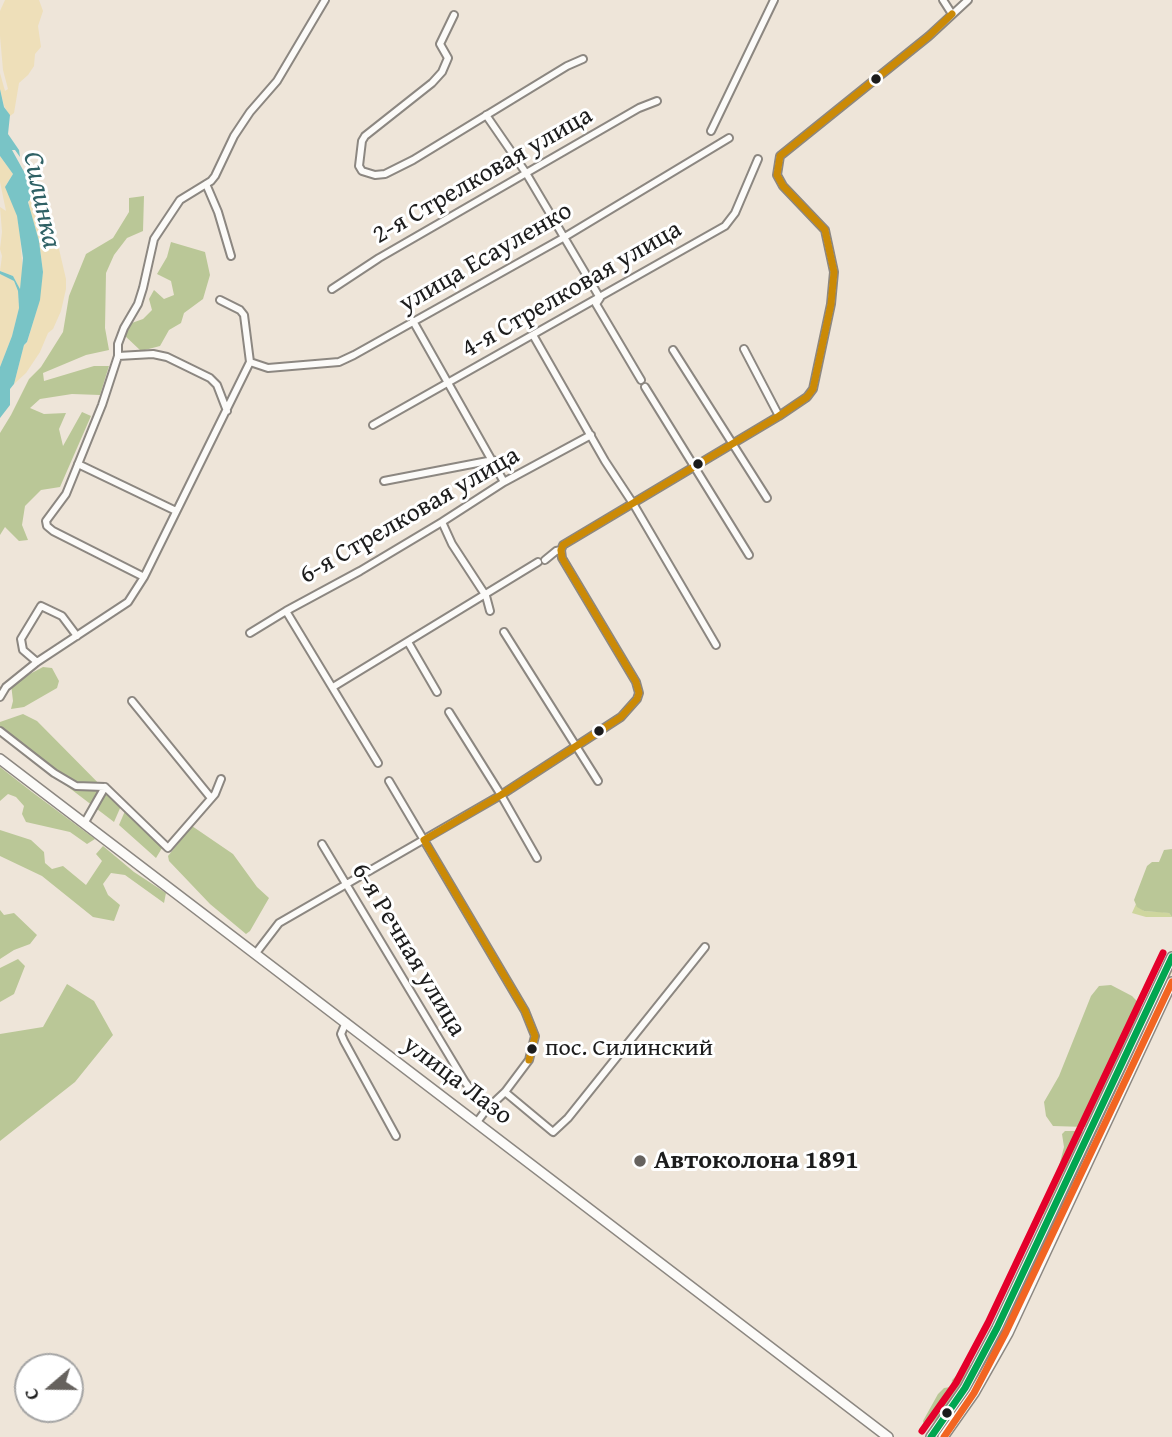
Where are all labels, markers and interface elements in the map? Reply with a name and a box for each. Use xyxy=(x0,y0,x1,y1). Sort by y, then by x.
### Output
unlabelled marker xyxy=(869,72,883,86)
street label: 2-я Стрелковая улица xyxy=(368,100,598,252)
water label: Силинка xyxy=(14,149,68,251)
street label: улица Есауленко xyxy=(394,196,578,320)
street label: 4-я Стрелковая улица xyxy=(457,214,687,366)
street label: 6-я Стрелковая улица xyxy=(295,440,525,592)
unlabelled marker xyxy=(691,457,705,471)
unlabelled marker xyxy=(592,724,606,738)
street label: 6-я Речная улица xyxy=(344,858,472,1042)
street label: улица Лазо xyxy=(396,1030,518,1132)
place label: пос. Силинский xyxy=(545,1035,713,1063)
marker: пос. Силинский xyxy=(525,1042,539,1056)
place label: Автоколона 1891 xyxy=(654,1145,859,1177)
marker: Автоколона 1891 xyxy=(632,1153,648,1169)
north arrow xyxy=(14,1353,84,1423)
text: С xyxy=(16,1385,46,1404)
unlabelled marker xyxy=(940,1406,954,1420)

